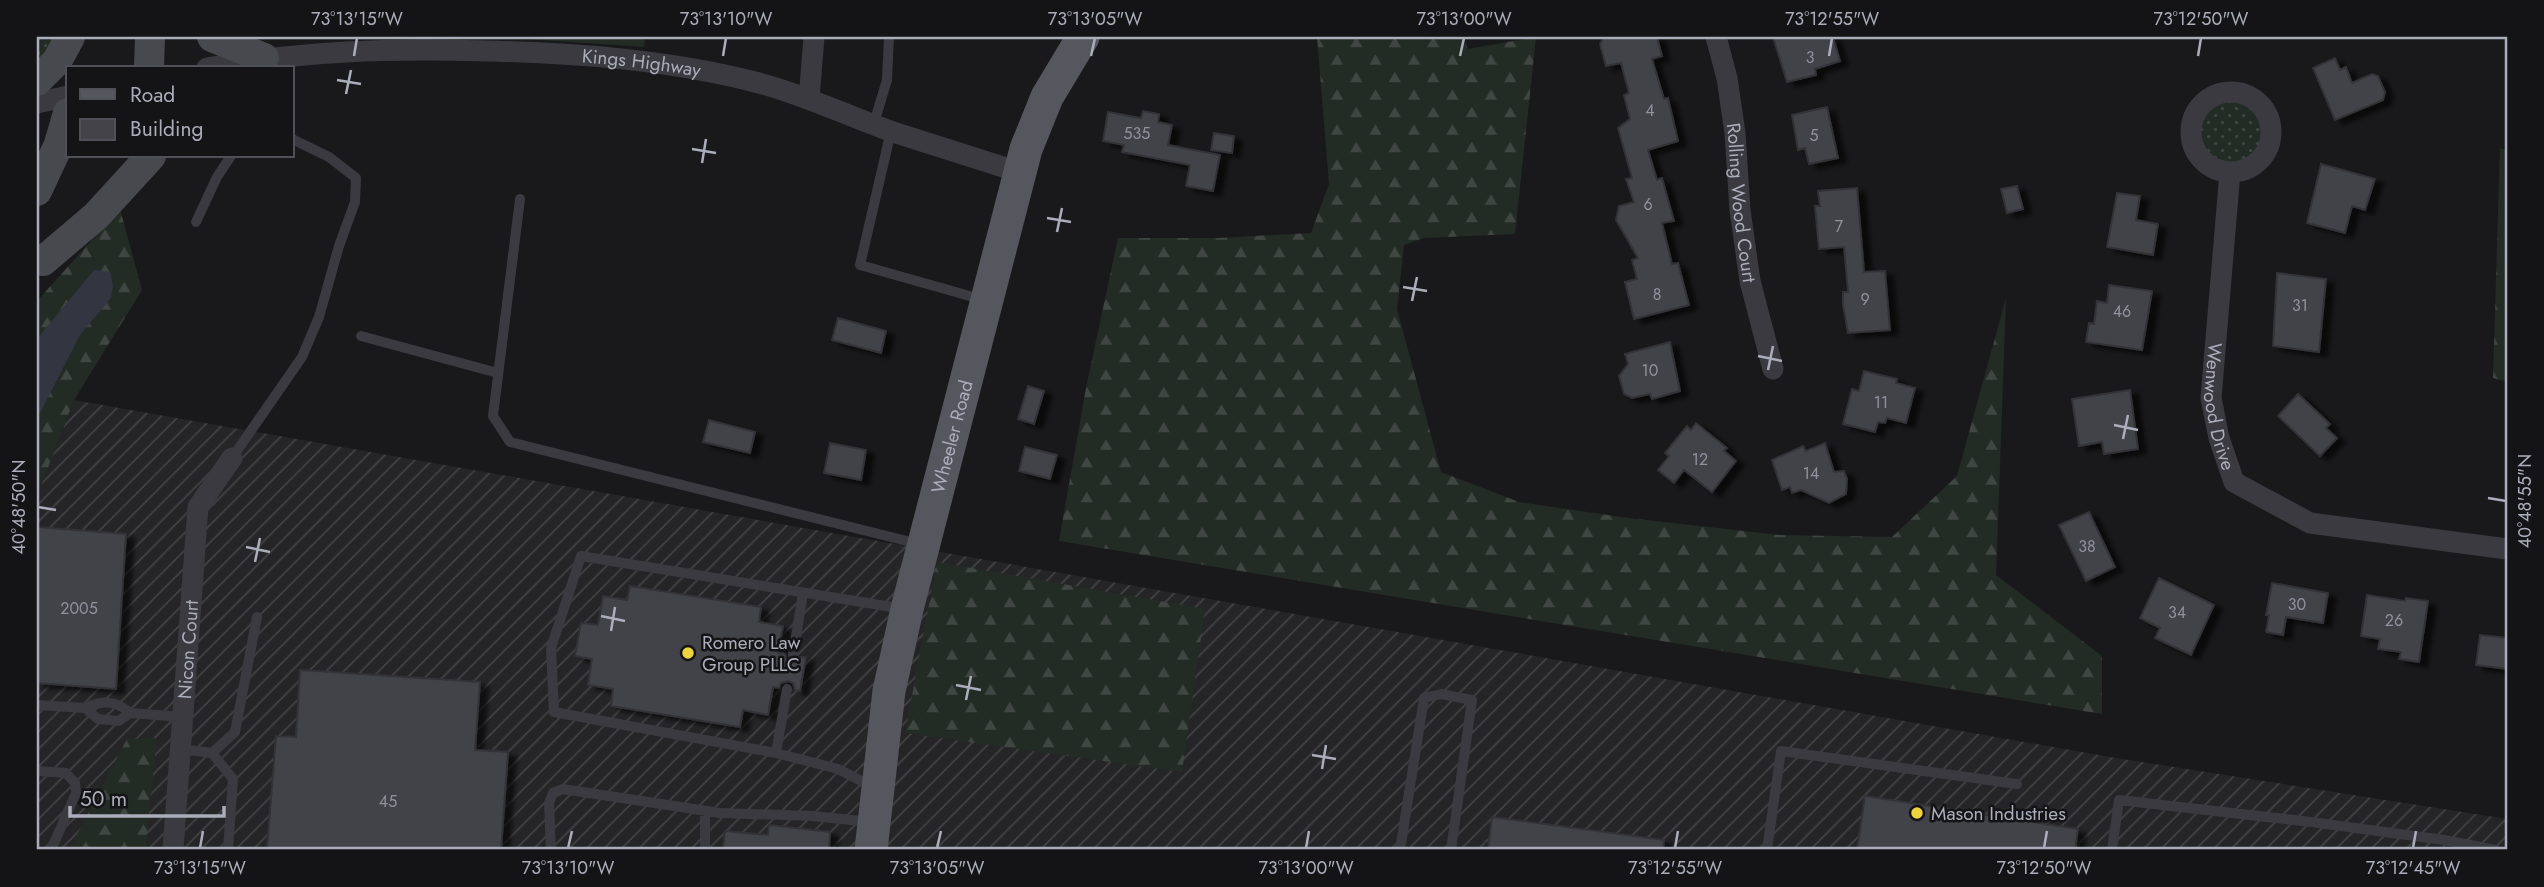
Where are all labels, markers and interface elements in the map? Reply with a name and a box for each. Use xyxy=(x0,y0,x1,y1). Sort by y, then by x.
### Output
text: 73°13'15"W xyxy=(311,6,403,32)
text: 73°13'10"W xyxy=(680,6,772,32)
text: 73°13'05"W xyxy=(1048,6,1142,32)
text: 73°13'00"W xyxy=(1416,6,1512,32)
text: 73°12'55"W xyxy=(1785,6,1879,32)
text: 73°12'50"W xyxy=(2154,6,2249,32)
street label: Kings Highway xyxy=(581,42,704,84)
house number: 3 xyxy=(1806,46,1815,69)
legend xyxy=(66,66,294,158)
text: Road xyxy=(130,80,175,110)
house number: 4 xyxy=(1645,99,1655,122)
text: Building xyxy=(130,114,203,144)
street label: Rolling Wood Court xyxy=(1720,121,1763,285)
house number: 535 xyxy=(1124,122,1150,145)
house number: 5 xyxy=(1809,124,1819,147)
house number: 6 xyxy=(1643,193,1653,216)
house number: 7 xyxy=(1835,215,1844,238)
house number: 8 xyxy=(1653,283,1661,306)
house number: 9 xyxy=(1860,288,1870,311)
house number: 31 xyxy=(2292,294,2308,317)
house number: 46 xyxy=(2113,300,2131,323)
street label: Wenwood Drive xyxy=(2197,342,2242,474)
house number: 10 xyxy=(1642,359,1658,382)
street label: Wheeler Road xyxy=(925,377,980,496)
house number: 11 xyxy=(1874,391,1888,414)
house number: 12 xyxy=(1692,448,1708,471)
text: 40°48'55"N xyxy=(2512,454,2538,548)
text: 40°48'50"N xyxy=(6,459,32,555)
house number: 14 xyxy=(1803,462,1819,485)
house number: 38 xyxy=(2078,535,2096,558)
house number: 30 xyxy=(2288,593,2306,616)
house number: 2005 xyxy=(60,597,98,620)
street label: Nicon Court xyxy=(171,599,205,700)
house number: 34 xyxy=(2168,601,2186,624)
house number: 26 xyxy=(2385,609,2403,632)
place label: Romero Law Group PLLC xyxy=(702,629,801,678)
marker: Romero Law Group PLLC xyxy=(680,645,696,661)
scale bar xyxy=(70,775,224,819)
text: 50 m xyxy=(80,784,127,814)
house number: 45 xyxy=(379,790,397,813)
place label: Mason Industries xyxy=(1931,800,2066,827)
marker: Mason Industries xyxy=(1909,805,1925,821)
text: 73°13'15"W xyxy=(154,855,246,881)
text: 73°13'10"W xyxy=(522,855,614,881)
text: 73°13'05"W xyxy=(890,855,984,881)
text: 73°13'00"W xyxy=(1258,855,1354,881)
text: 73°12'55"W xyxy=(1628,855,1722,881)
text: 73°12'50"W xyxy=(1997,855,2092,881)
text: 73°12'45"W xyxy=(2366,855,2460,881)

